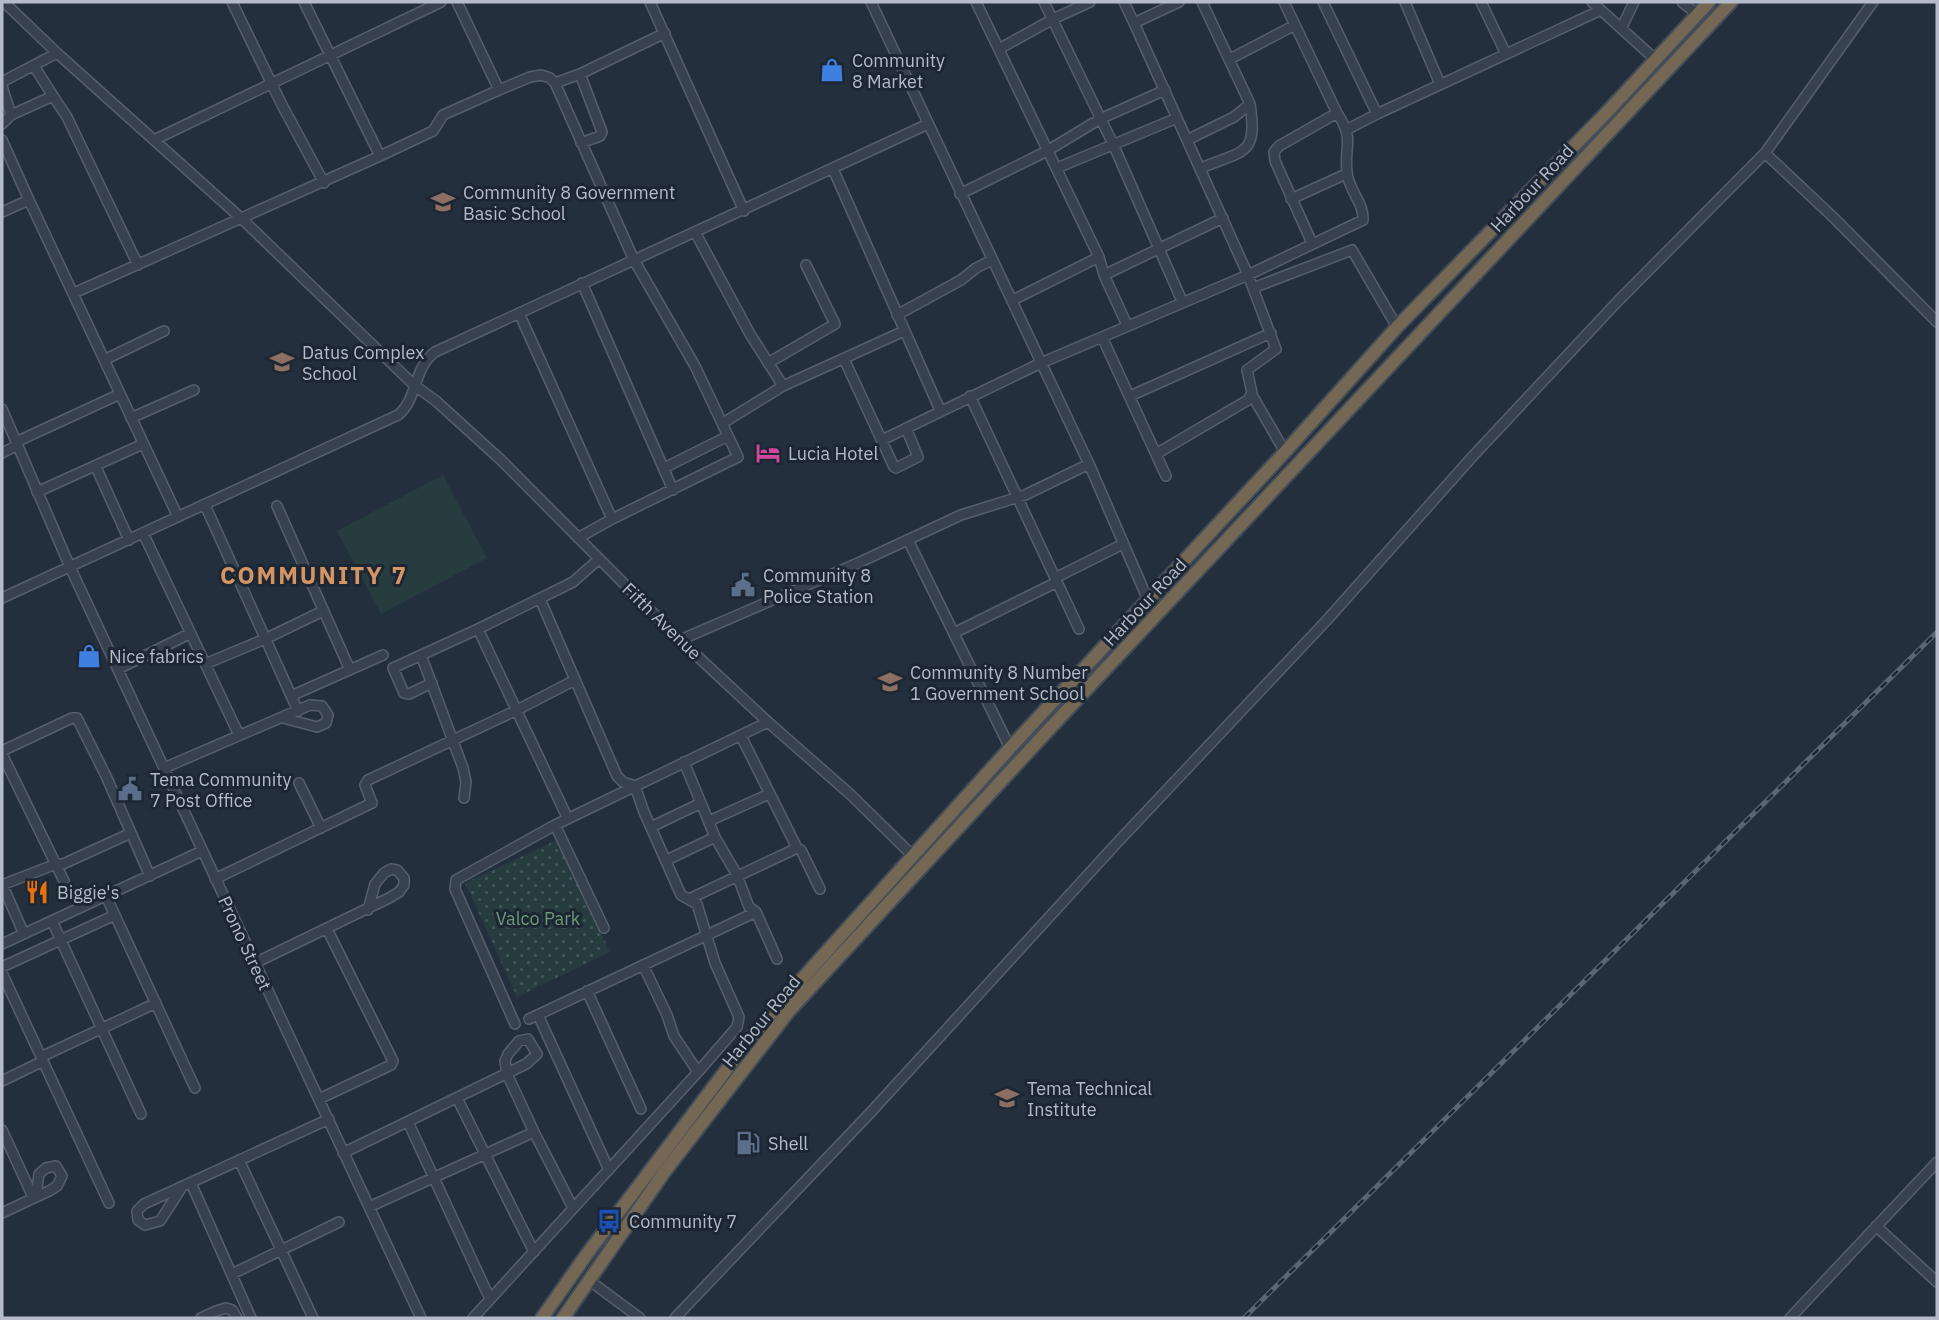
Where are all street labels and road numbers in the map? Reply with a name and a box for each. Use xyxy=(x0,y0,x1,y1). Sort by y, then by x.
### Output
street label: Harbour Road xyxy=(1485,139,1579,237)
street label: Harbour Road xyxy=(1098,553,1192,651)
street label: Fifth Avenue xyxy=(618,578,706,665)
street label: Prono Street xyxy=(213,892,277,994)
street label: Harbour Road xyxy=(717,970,805,1072)

